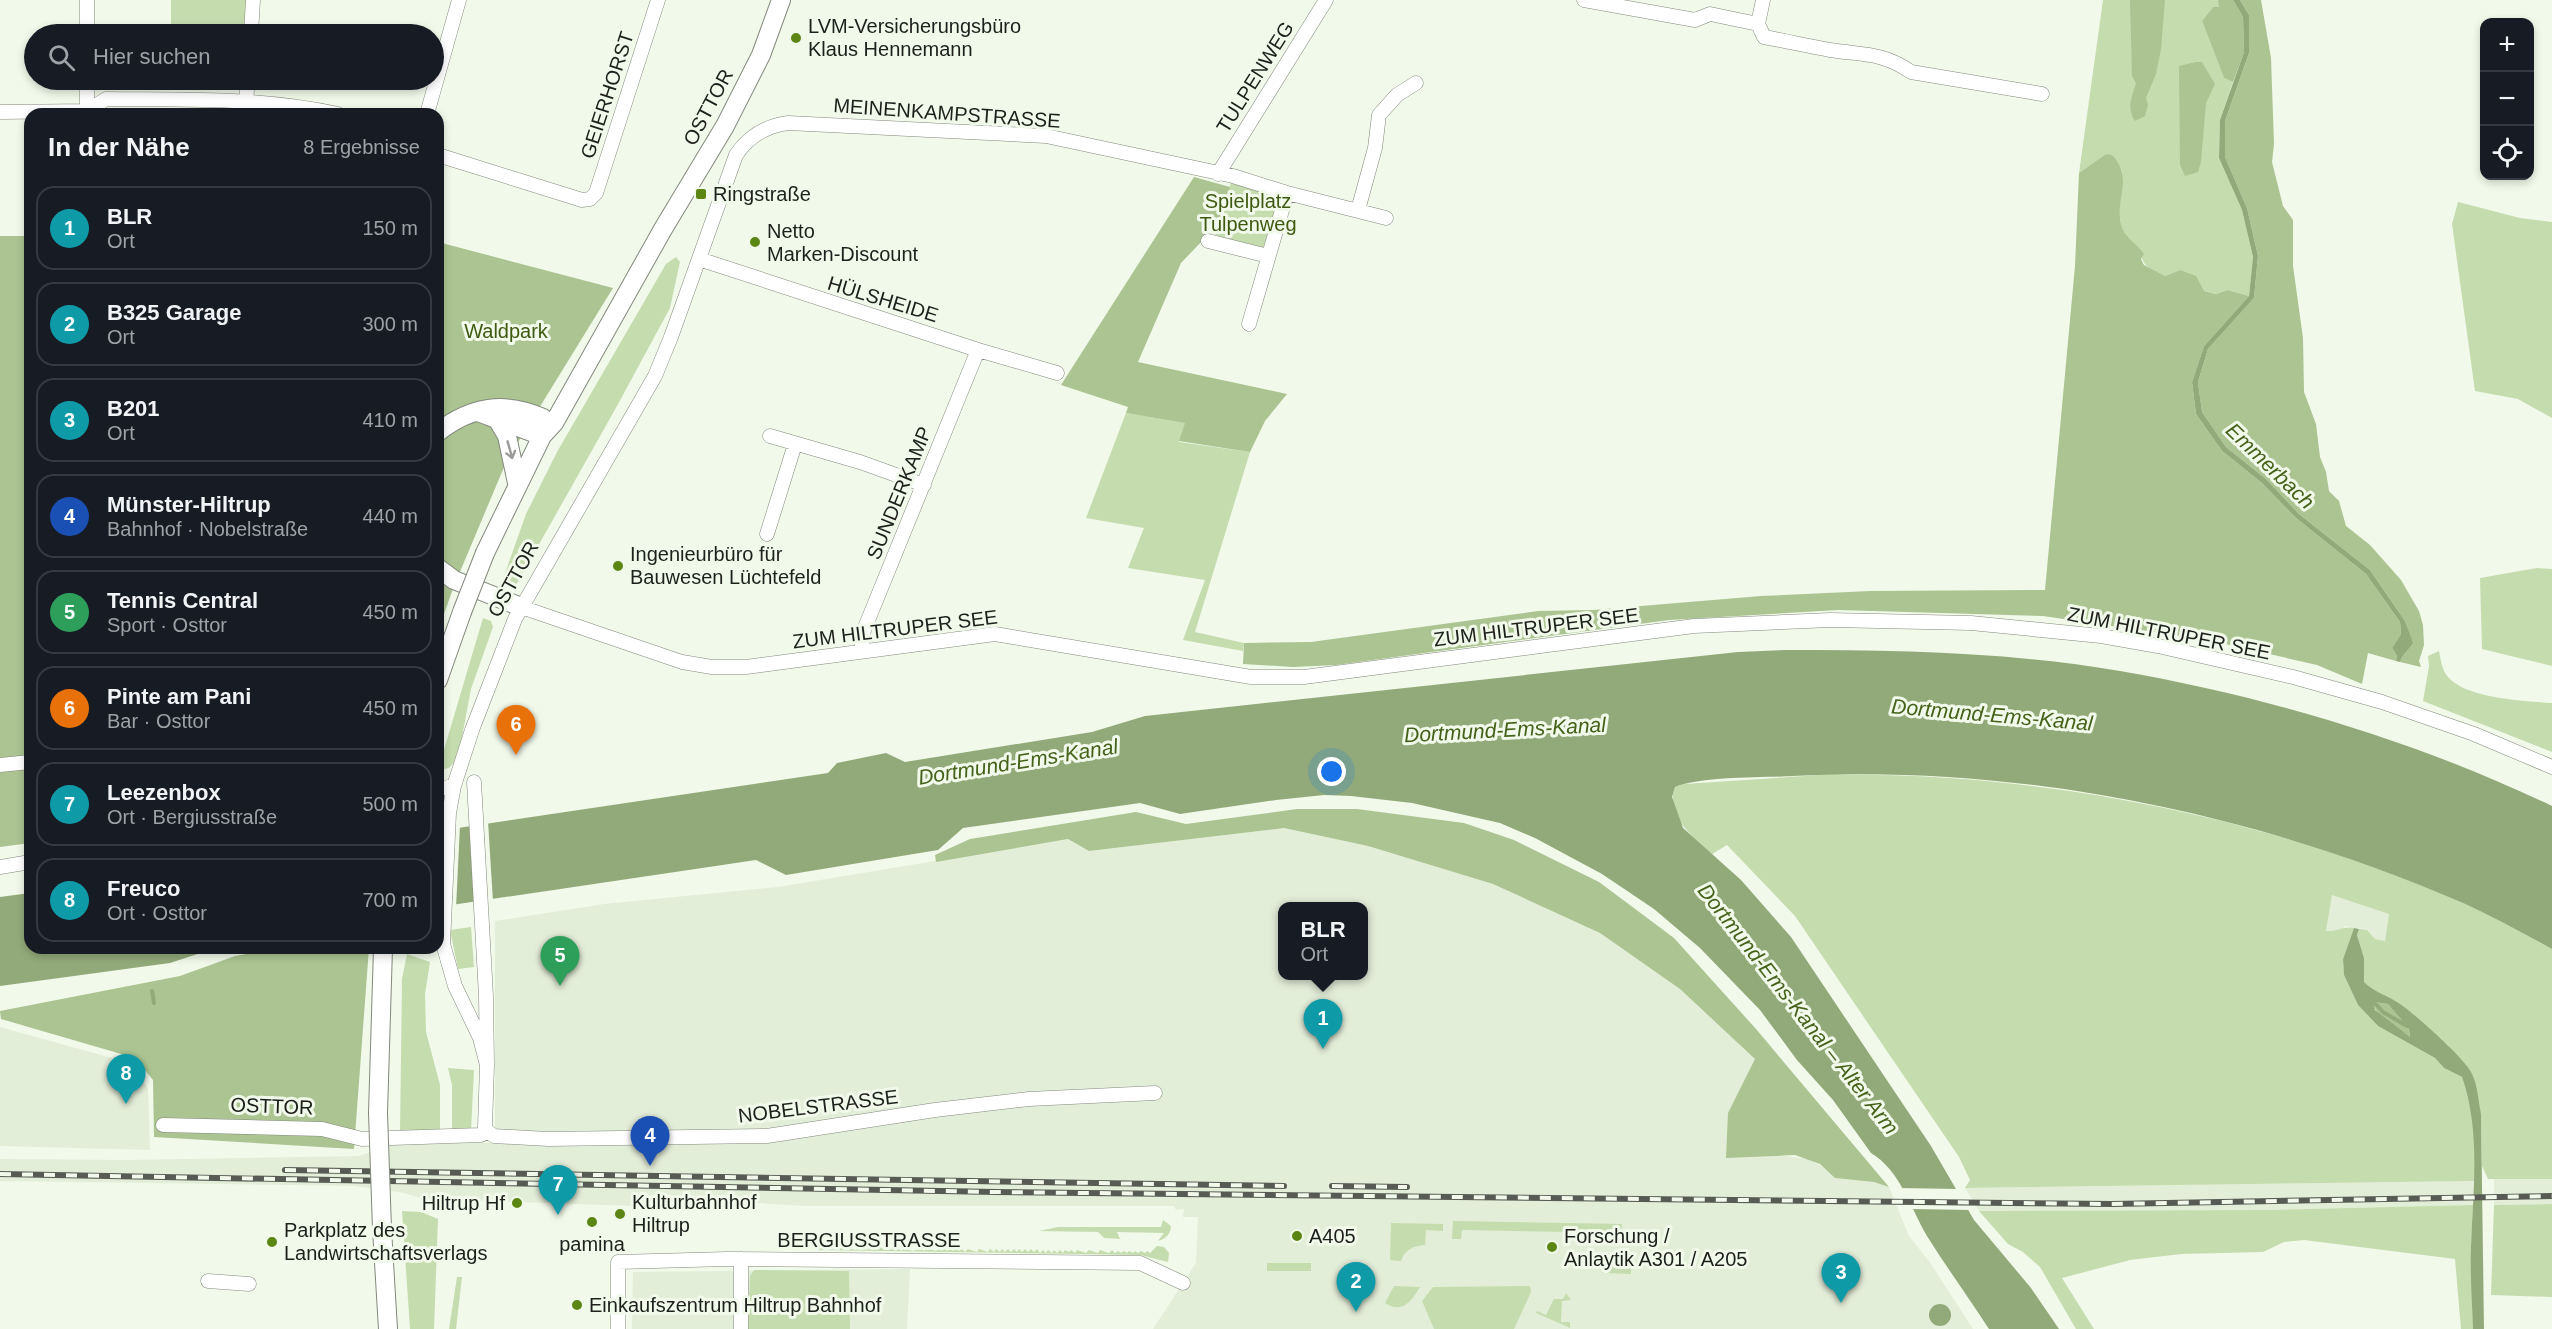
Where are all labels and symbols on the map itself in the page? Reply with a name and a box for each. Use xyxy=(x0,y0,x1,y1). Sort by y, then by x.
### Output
place label: LVM-Versicherungsbüro Klaus Hennemann xyxy=(808,15,1021,60)
street label: TULPENWEG xyxy=(1212,17,1298,137)
street label: GEIERHORST xyxy=(576,29,638,161)
marker: LVM-Versicherungsbüro Klaus Hennemann xyxy=(789,31,803,45)
street label: OSTTOR xyxy=(679,65,737,149)
street label: MEINENKAMPSTRASSE xyxy=(833,94,1061,132)
place label: Ringstraße xyxy=(713,183,811,205)
marker: Ringstraße xyxy=(694,187,708,201)
park label: Spielplatz Tulpenweg xyxy=(1199,190,1297,235)
place label: Netto Marken-Discount xyxy=(767,220,919,265)
marker: Netto Marken-Discount xyxy=(748,235,762,249)
street label: HÜLSHEIDE xyxy=(825,272,941,326)
park label: Waldpark xyxy=(464,320,549,342)
water label: Emmerbach xyxy=(2222,418,2319,513)
street label: SUNDERKAMP xyxy=(862,423,936,563)
one-way arrow xyxy=(505,440,517,459)
street label: OSTTOR xyxy=(483,537,543,621)
place label: Ingenieurbüro für Bauwesen Lüchtefeld xyxy=(630,543,821,588)
marker: Ingenieurbüro für Bauwesen Lüchtefeld xyxy=(611,559,625,573)
street label: ZUM HILTRUPER SEE xyxy=(2066,603,2272,663)
street label: ZUM HILTRUPER SEE xyxy=(1432,604,1640,650)
street label: ZUM HILTRUPER SEE xyxy=(791,606,999,652)
water label: Dortmund-Ems-Kanal xyxy=(1890,694,2095,735)
pin: 6 xyxy=(496,706,536,755)
water label: Dortmund-Ems-Kanal xyxy=(1404,713,1608,746)
water label: Dortmund-Ems-Kanal xyxy=(916,734,1121,789)
your location xyxy=(1317,757,1346,786)
water label: Dortmund-Ems-Kanal – Alter Arm xyxy=(1694,879,1903,1138)
pin: 5 xyxy=(540,936,580,986)
pin: 1 xyxy=(1304,1000,1342,1049)
pin: 8 xyxy=(106,1054,146,1104)
street label: NOBELSTRASSE xyxy=(737,1085,899,1127)
street label: OSTTOR xyxy=(230,1094,314,1118)
pin: 4 xyxy=(630,1116,670,1166)
pin: 7 xyxy=(538,1166,578,1215)
place label: Kulturbahnhof Hiltrup xyxy=(632,1191,757,1236)
place label: Hiltrup Hf xyxy=(422,1192,505,1214)
marker: Hiltrup Hf xyxy=(510,1196,524,1210)
marker: Kulturbahnhof Hiltrup xyxy=(613,1207,627,1221)
marker: pamina xyxy=(585,1215,599,1229)
place label: Parkplatz des Landwirtschaftsverlags xyxy=(284,1219,487,1264)
place label: A405 xyxy=(1309,1225,1356,1247)
place label: Forschung / Anlaytik A301 / A205 xyxy=(1564,1225,1747,1270)
street label: BERGIUSSTRASSE xyxy=(777,1229,961,1251)
marker: A405 xyxy=(1290,1229,1304,1243)
place label: pamina xyxy=(559,1233,626,1255)
marker: Parkplatz des Landwirtschaftsverlags xyxy=(265,1235,279,1249)
marker: Forschung / Anlaytik A301 / A205 xyxy=(1545,1240,1559,1254)
pin: 3 xyxy=(1822,1254,1860,1303)
pin: 2 xyxy=(1336,1262,1376,1312)
place label: Einkaufszentrum Hiltrup Bahnhof xyxy=(589,1294,882,1316)
marker: Einkaufszentrum Hiltrup Bahnhof xyxy=(570,1298,584,1312)

